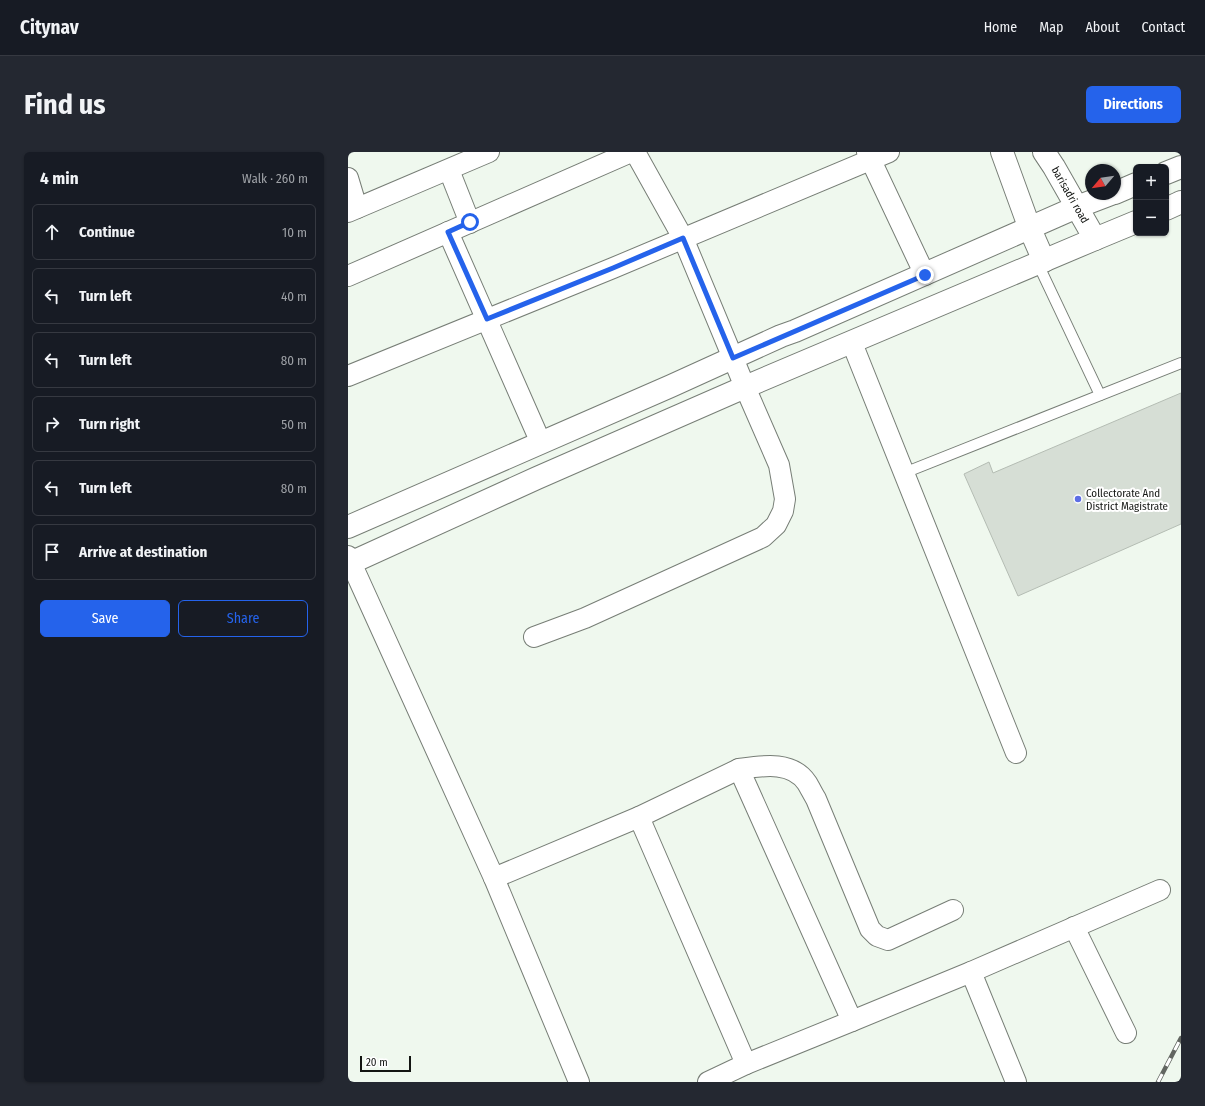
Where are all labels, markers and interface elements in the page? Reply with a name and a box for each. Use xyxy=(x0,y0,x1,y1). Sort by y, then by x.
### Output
text: Citynav xyxy=(20,16,79,39)
text: Home xyxy=(984,19,1017,36)
text: Map xyxy=(1039,19,1063,36)
text: About xyxy=(1085,19,1120,36)
text: Contact xyxy=(1142,19,1185,36)
button: Directions xyxy=(1086,86,1181,123)
text: Find us xyxy=(24,88,106,121)
street label: barisadri road xyxy=(1049,164,1091,226)
north arrow xyxy=(1085,164,1121,200)
map controls xyxy=(1133,164,1169,236)
button: + xyxy=(1133,164,1169,200)
text: 4 min xyxy=(40,168,79,189)
text: Walk · 260 m xyxy=(242,171,308,186)
button: − xyxy=(1133,200,1169,236)
route start xyxy=(461,213,479,231)
icon: ahead xyxy=(41,221,63,243)
text: Continue xyxy=(79,223,135,241)
text: 10 m xyxy=(282,225,307,240)
route end xyxy=(916,266,934,284)
icon: left xyxy=(41,285,63,307)
text: Turn left xyxy=(79,287,132,305)
text: 40 m xyxy=(281,289,307,304)
icon: left xyxy=(41,349,63,371)
text: Turn left xyxy=(79,351,132,369)
text: 80 m xyxy=(281,353,307,368)
icon: right xyxy=(41,413,63,435)
text: Turn right xyxy=(79,415,140,433)
text: 50 m xyxy=(281,417,307,432)
icon: left xyxy=(41,477,63,499)
text: Turn left xyxy=(79,479,132,497)
text: 80 m xyxy=(281,481,307,496)
place label: Collectorate And District Magistrate xyxy=(1086,487,1168,513)
marker: Collectorate And District Magistrate xyxy=(1073,494,1083,504)
icon: arrive xyxy=(41,541,63,563)
text: Arrive at destination xyxy=(79,543,207,561)
button: Save xyxy=(40,600,170,637)
button: Share xyxy=(178,600,308,637)
scale bar xyxy=(360,1054,411,1073)
text: 20 m xyxy=(366,1056,388,1069)

